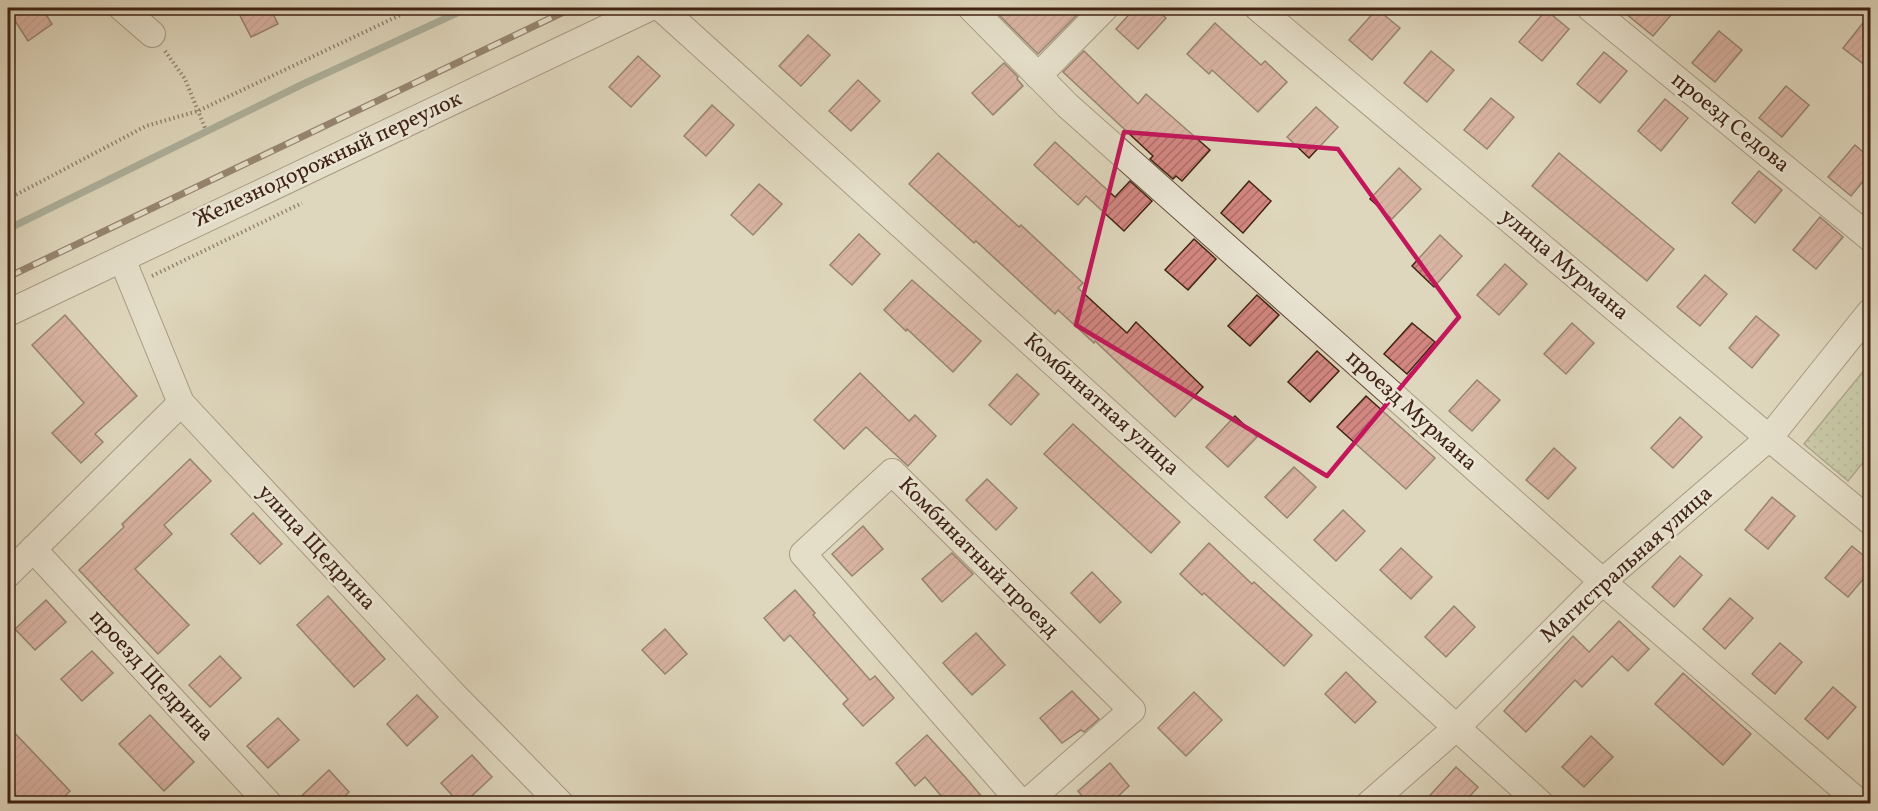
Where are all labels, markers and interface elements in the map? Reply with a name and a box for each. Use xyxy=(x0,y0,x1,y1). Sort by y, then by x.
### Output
street label: проезд Седова xyxy=(1664,65,1796,181)
street label: Железнодорожный переулок xyxy=(189,84,468,236)
street label: улица Мурмана xyxy=(1493,202,1635,328)
street label: Комбинатная улица xyxy=(1016,326,1186,484)
street label: проезд Мурмана xyxy=(1338,343,1484,479)
street label: Комбинатный проезд xyxy=(891,471,1066,646)
street label: улица Щедрина xyxy=(249,478,383,618)
street label: Магистральная улица xyxy=(1534,479,1720,651)
street label: проезд Щедрина xyxy=(82,603,220,749)

